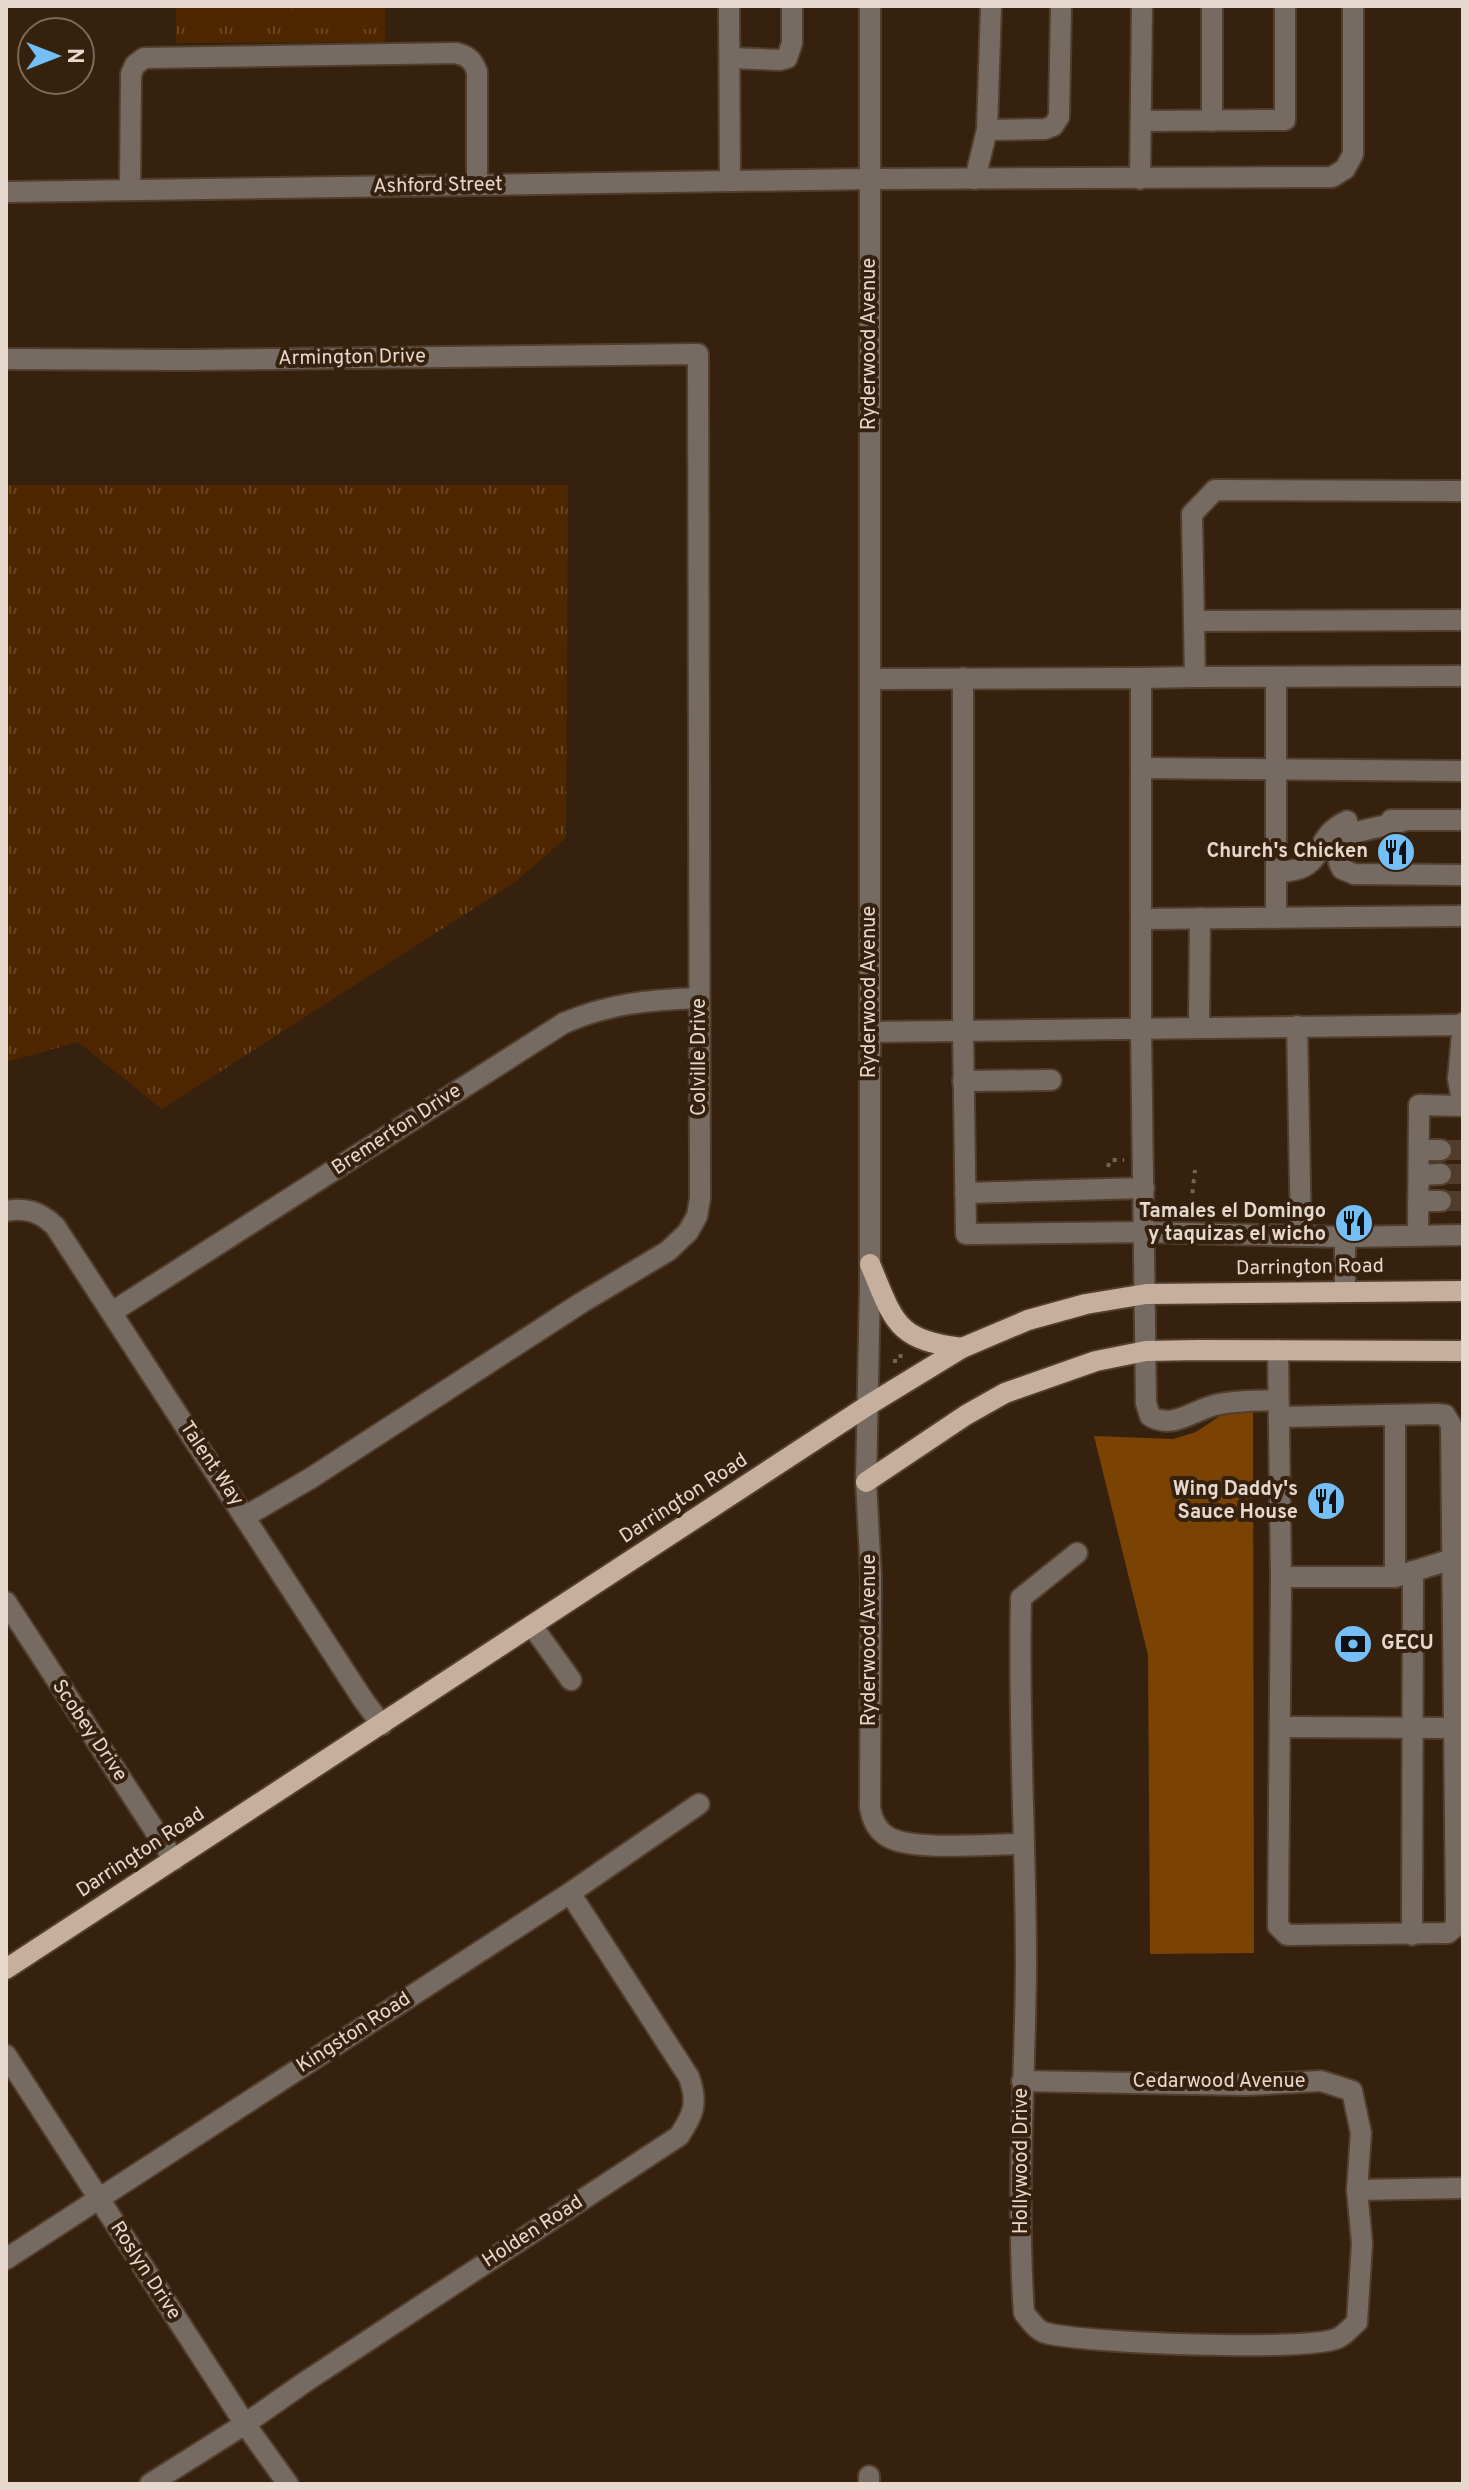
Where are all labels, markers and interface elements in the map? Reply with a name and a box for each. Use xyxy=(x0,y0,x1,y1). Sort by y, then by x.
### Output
north arrow xyxy=(16,16,96,96)
text: N xyxy=(60,48,87,64)
street label: Ashford Street xyxy=(373,172,503,200)
street label: Ryderwood Avenue xyxy=(857,258,883,430)
street label: Armington Drive xyxy=(278,344,426,372)
restaurant icon: Church's Chicken xyxy=(1375,831,1417,873)
place label: Church's Chicken xyxy=(1206,839,1368,865)
street label: Ryderwood Avenue xyxy=(857,906,883,1078)
street label: Colville Drive xyxy=(687,998,713,1116)
street label: Bremerton Drive xyxy=(327,1078,467,1182)
place label: Tamales el Domingo y taquizas el wicho xyxy=(1139,1199,1326,1248)
restaurant icon: Tamales el Domingo y taquizas el wicho xyxy=(1333,1202,1375,1244)
street label: Darrington Road xyxy=(1236,1254,1384,1282)
street label: Talent Way xyxy=(173,1416,249,1512)
street label: Darrington Road xyxy=(615,1448,753,1550)
place label: Wing Daddy's Sauce House xyxy=(1173,1477,1298,1526)
restaurant icon: Wing Daddy's Sauce House xyxy=(1305,1480,1347,1522)
street label: Ryderwood Avenue xyxy=(857,1554,883,1726)
bank icon: GECU xyxy=(1332,1623,1374,1665)
place label: GECU xyxy=(1381,1631,1434,1657)
street label: Scobey Drive xyxy=(45,1675,133,1787)
street label: Darrington Road xyxy=(72,1802,210,1904)
street label: Kingston Road xyxy=(292,1986,416,2080)
street label: Cedarwood Avenue xyxy=(1132,2069,1306,2095)
street label: Hollywood Drive xyxy=(1009,2088,1035,2234)
street label: Holden Road xyxy=(478,2190,588,2274)
street label: Roslyn Drive xyxy=(103,2217,187,2325)

